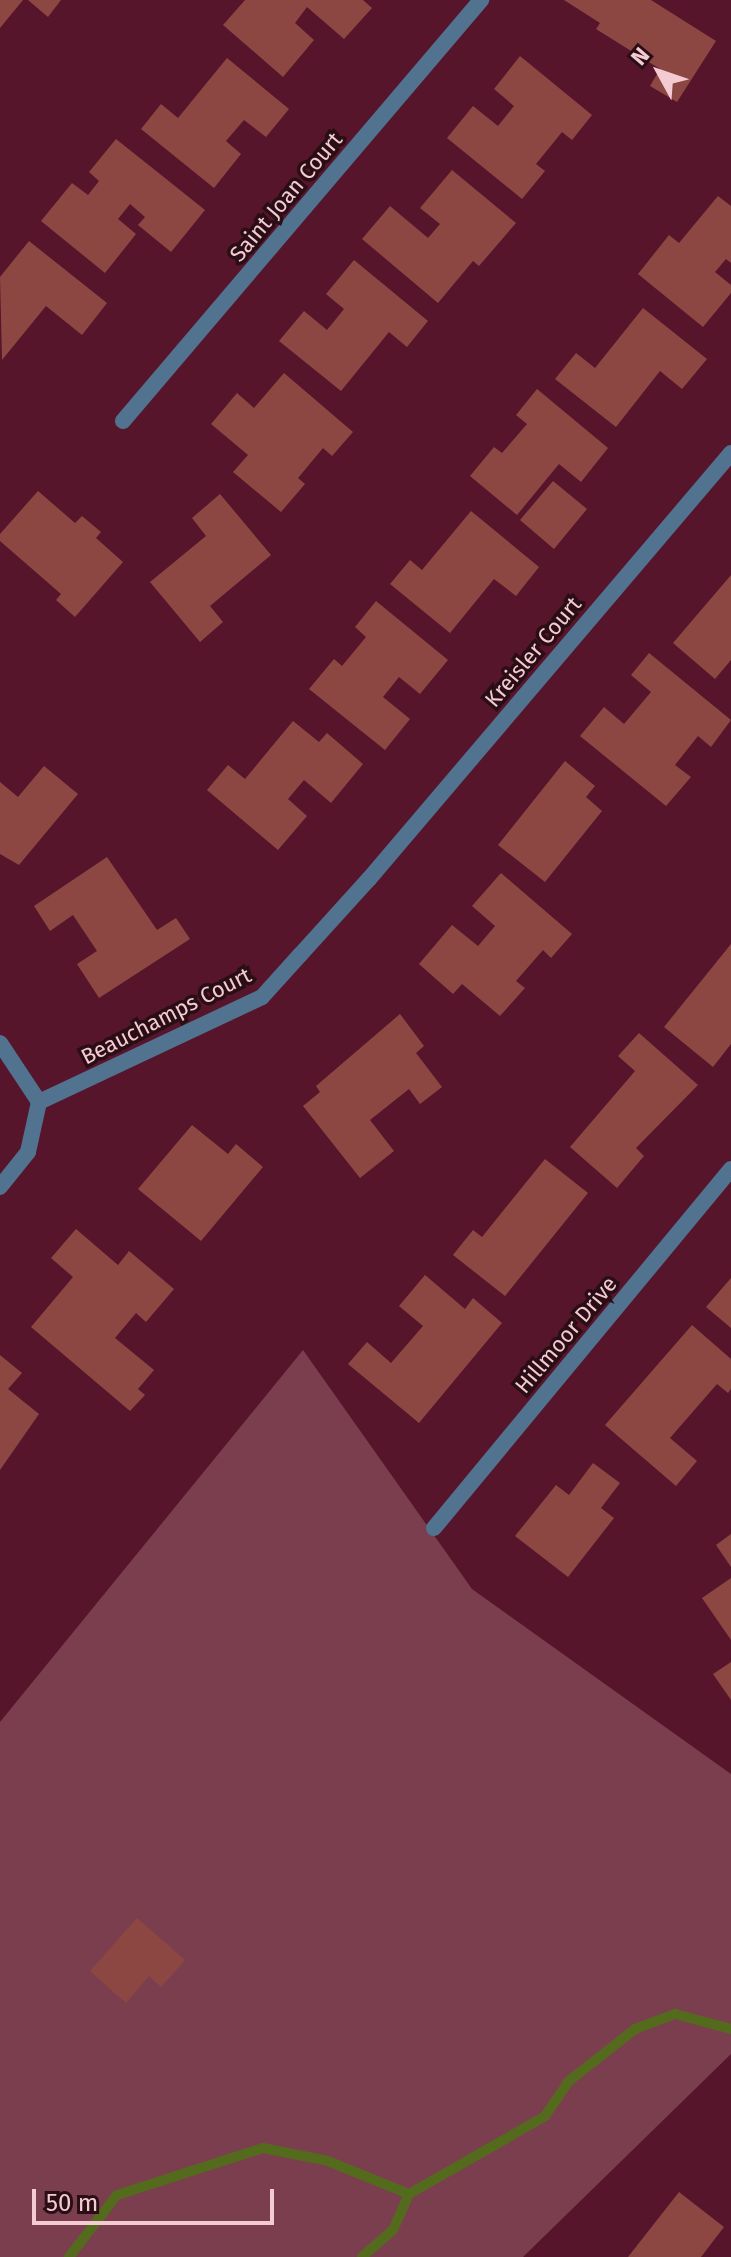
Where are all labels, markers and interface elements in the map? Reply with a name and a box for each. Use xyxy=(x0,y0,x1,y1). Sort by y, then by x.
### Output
north arrow xyxy=(619,32,699,112)
text: N xyxy=(625,42,655,71)
street label: Saint Joan Court xyxy=(224,127,348,267)
street label: Kreisler Court xyxy=(479,591,587,713)
street label: Beauchamps Court xyxy=(77,962,255,1070)
street label: Hillmoor Drive xyxy=(509,1271,623,1399)
scale bar xyxy=(36,2173,278,2223)
text: 50 m xyxy=(46,2189,98,2217)

